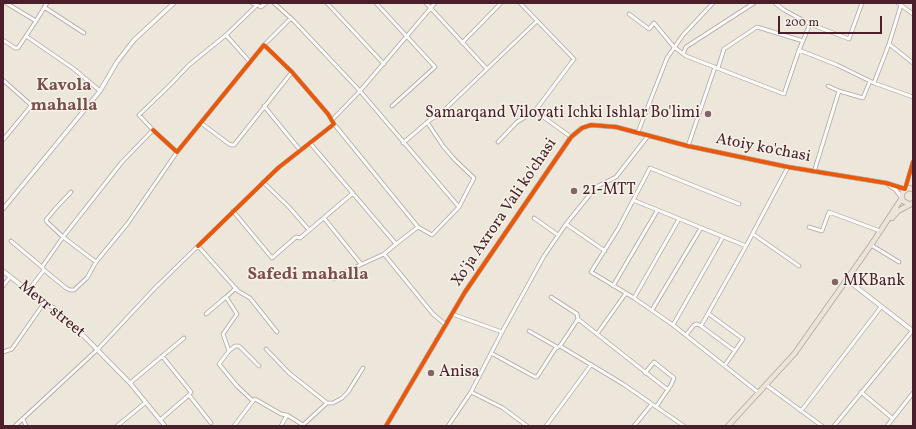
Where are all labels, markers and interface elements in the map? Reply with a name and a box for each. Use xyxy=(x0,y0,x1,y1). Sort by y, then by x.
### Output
scale bar xyxy=(780,8,884,34)
text: 200 m xyxy=(785,15,819,31)
district label: Kavola mahalla xyxy=(31,77,97,117)
place label: Samarqand Viloyati Ichki Ishlar Bo'limi xyxy=(425,104,700,124)
marker: Samarqand Viloyati Ichki Ishlar Bo'limi xyxy=(703,109,713,119)
street label: Atoiy ko'chasi xyxy=(714,130,812,168)
street label: Xo'ja Axrora Vali ko'chasi xyxy=(448,135,562,291)
place label: 21-MTT xyxy=(582,181,636,201)
marker: 21-MTT xyxy=(569,186,579,196)
district label: Safedi mahalla xyxy=(248,266,368,286)
place label: MKBank xyxy=(843,272,905,292)
street label: Mevr street xyxy=(14,277,88,343)
marker: MKBank xyxy=(830,277,840,287)
place label: Anisa xyxy=(439,363,479,383)
marker: Anisa xyxy=(426,368,436,378)

